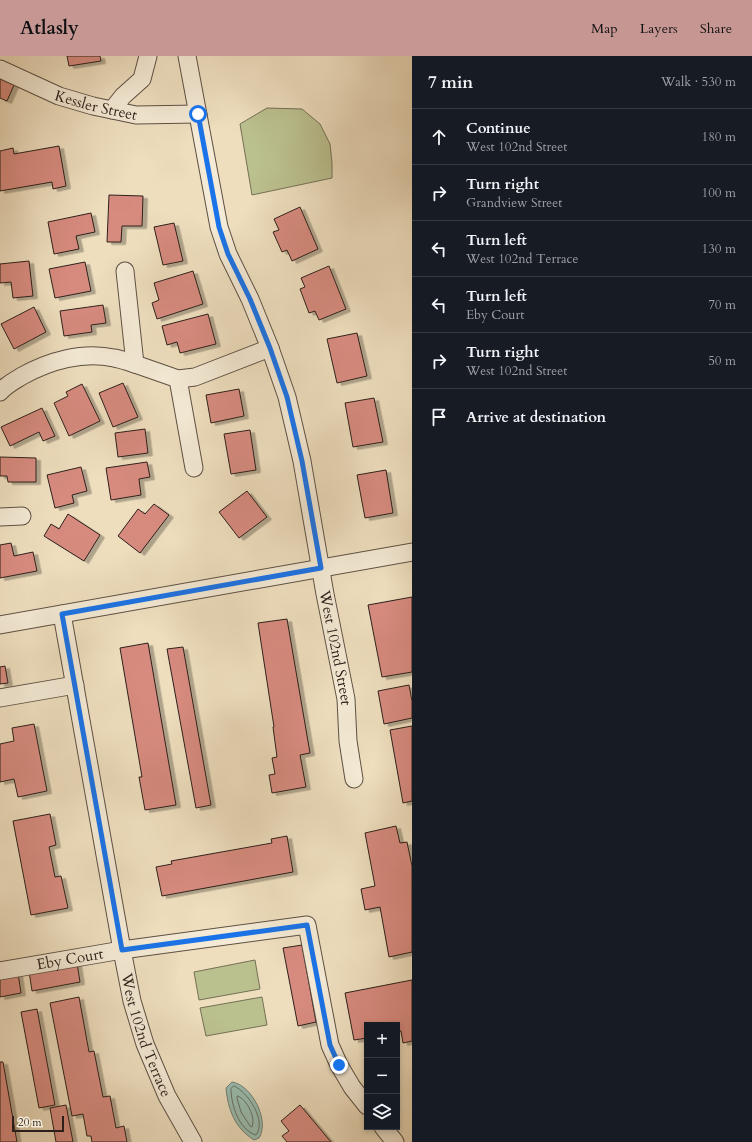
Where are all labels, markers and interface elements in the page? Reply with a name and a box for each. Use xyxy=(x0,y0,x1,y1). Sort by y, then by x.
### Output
text: Atlasly xyxy=(20,15,79,41)
text: Map xyxy=(591,19,618,38)
text: Layers xyxy=(640,19,678,38)
text: Share xyxy=(700,19,732,38)
text: 7 min xyxy=(428,71,473,94)
text: Walk · 530 m xyxy=(661,73,736,91)
street label: Kessler Street xyxy=(52,85,139,125)
route start xyxy=(189,105,207,123)
text: Continue xyxy=(466,118,531,138)
icon: ahead xyxy=(428,126,450,148)
text: 180 m xyxy=(702,128,736,146)
text: West 102nd Street xyxy=(466,138,567,156)
text: Turn right xyxy=(466,174,539,194)
icon: right xyxy=(428,182,450,204)
text: 100 m xyxy=(702,184,736,202)
text: Grandview Street xyxy=(466,194,562,212)
text: Turn left xyxy=(466,230,527,250)
icon: left xyxy=(428,238,450,260)
text: 130 m xyxy=(702,240,736,258)
text: West 102nd Terrace xyxy=(466,250,578,268)
text: Turn left xyxy=(466,286,527,306)
icon: left xyxy=(428,294,450,316)
text: 70 m xyxy=(708,296,736,314)
text: Eby Court xyxy=(466,306,524,324)
text: Turn right xyxy=(466,342,539,362)
icon: right xyxy=(428,350,450,372)
text: 50 m xyxy=(708,352,736,370)
text: West 102nd Street xyxy=(466,362,567,380)
icon: arrive xyxy=(428,406,450,428)
text: Arrive at destination xyxy=(466,407,606,427)
street label: West 102nd Street xyxy=(314,588,356,706)
street label: Eby Court xyxy=(35,943,105,975)
street label: West 102nd Terrace xyxy=(117,970,176,1100)
map controls xyxy=(364,1022,400,1130)
button: + xyxy=(364,1022,400,1058)
route end xyxy=(330,1056,348,1074)
button: − xyxy=(364,1058,400,1094)
button: layers xyxy=(364,1094,400,1130)
scale bar xyxy=(12,1114,64,1133)
text: 20 m xyxy=(18,1115,42,1130)

